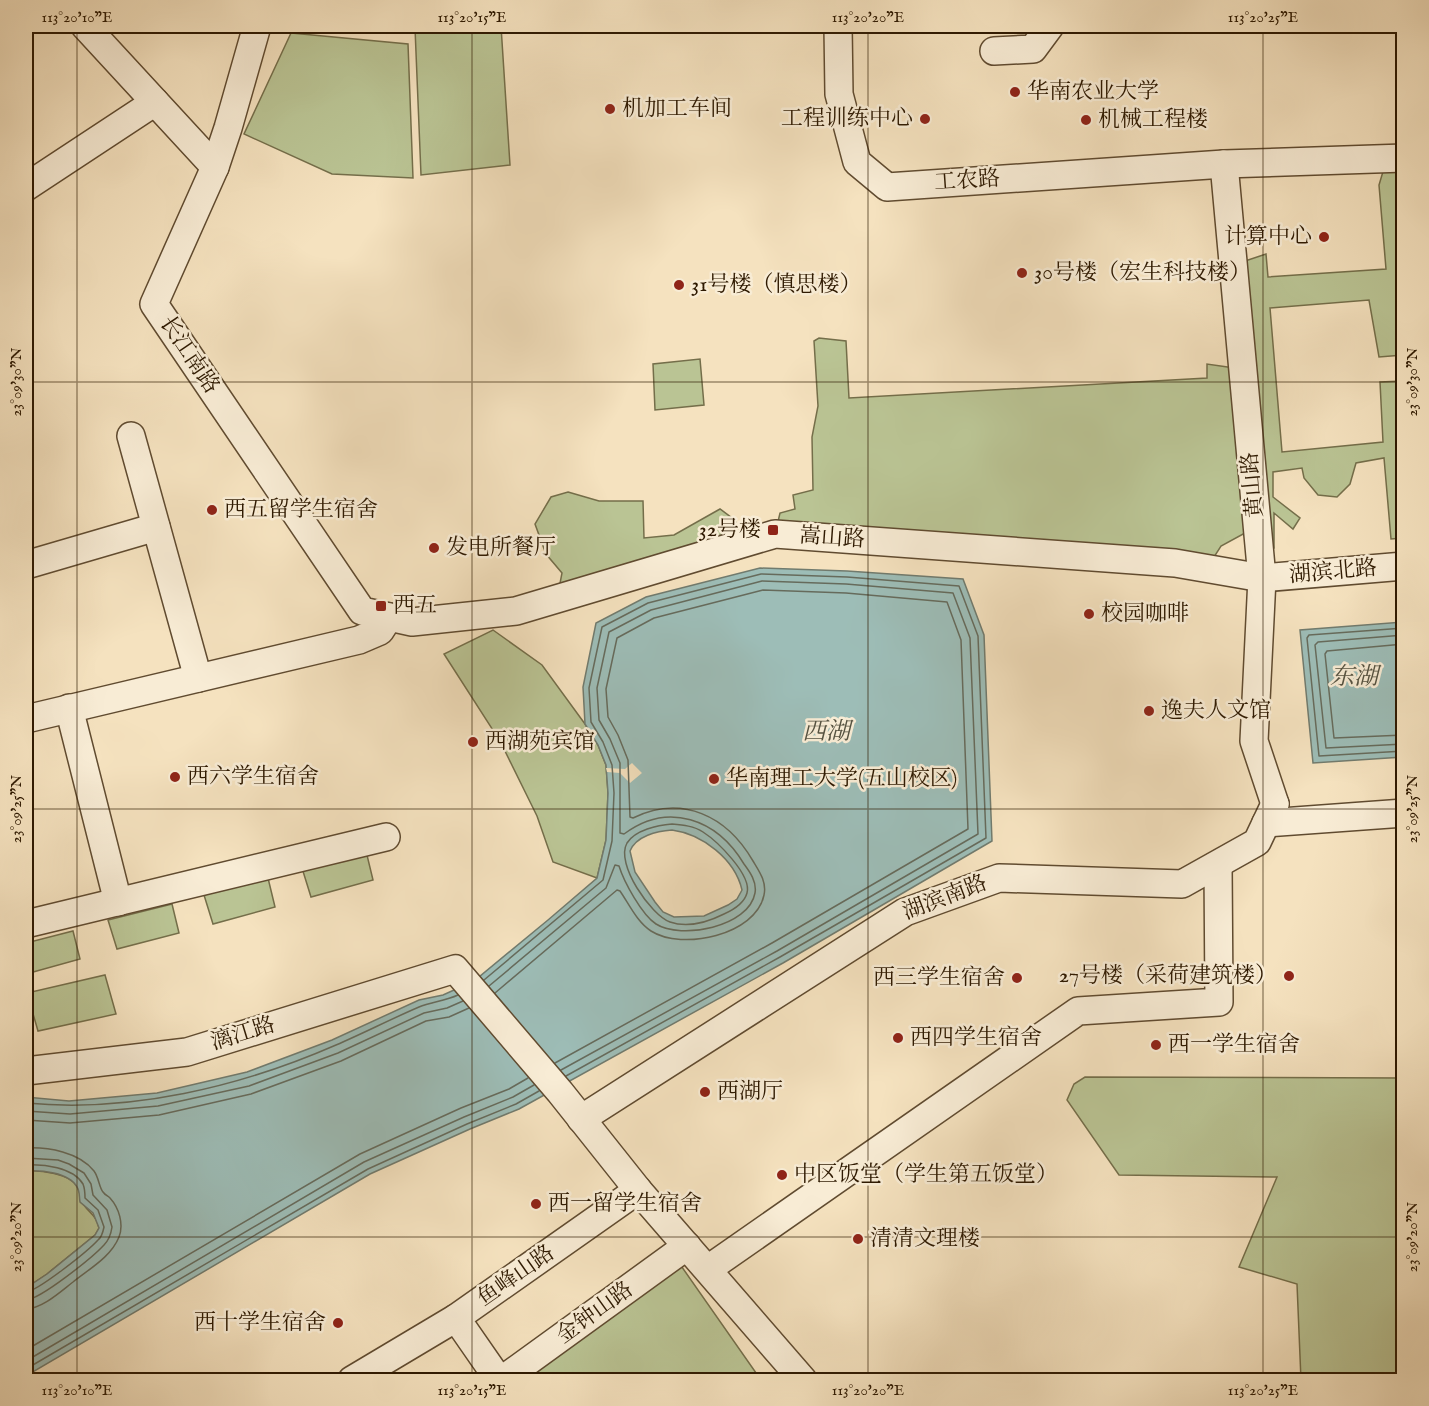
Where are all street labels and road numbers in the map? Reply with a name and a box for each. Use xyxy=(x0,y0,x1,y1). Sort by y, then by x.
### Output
street label: 工农路 xyxy=(933,165,1001,197)
street label: 长江南路 xyxy=(153,311,225,399)
street label: 黄山路 xyxy=(1236,451,1270,519)
street label: 嵩山路 xyxy=(798,522,866,554)
street label: 湖滨北路 xyxy=(1288,554,1378,590)
street label: 湖滨南路 xyxy=(899,869,991,927)
street label: 漓江路 xyxy=(207,1011,279,1057)
street label: 鱼峰山路 xyxy=(472,1239,560,1313)
street label: 金钟山路 xyxy=(551,1276,639,1350)

